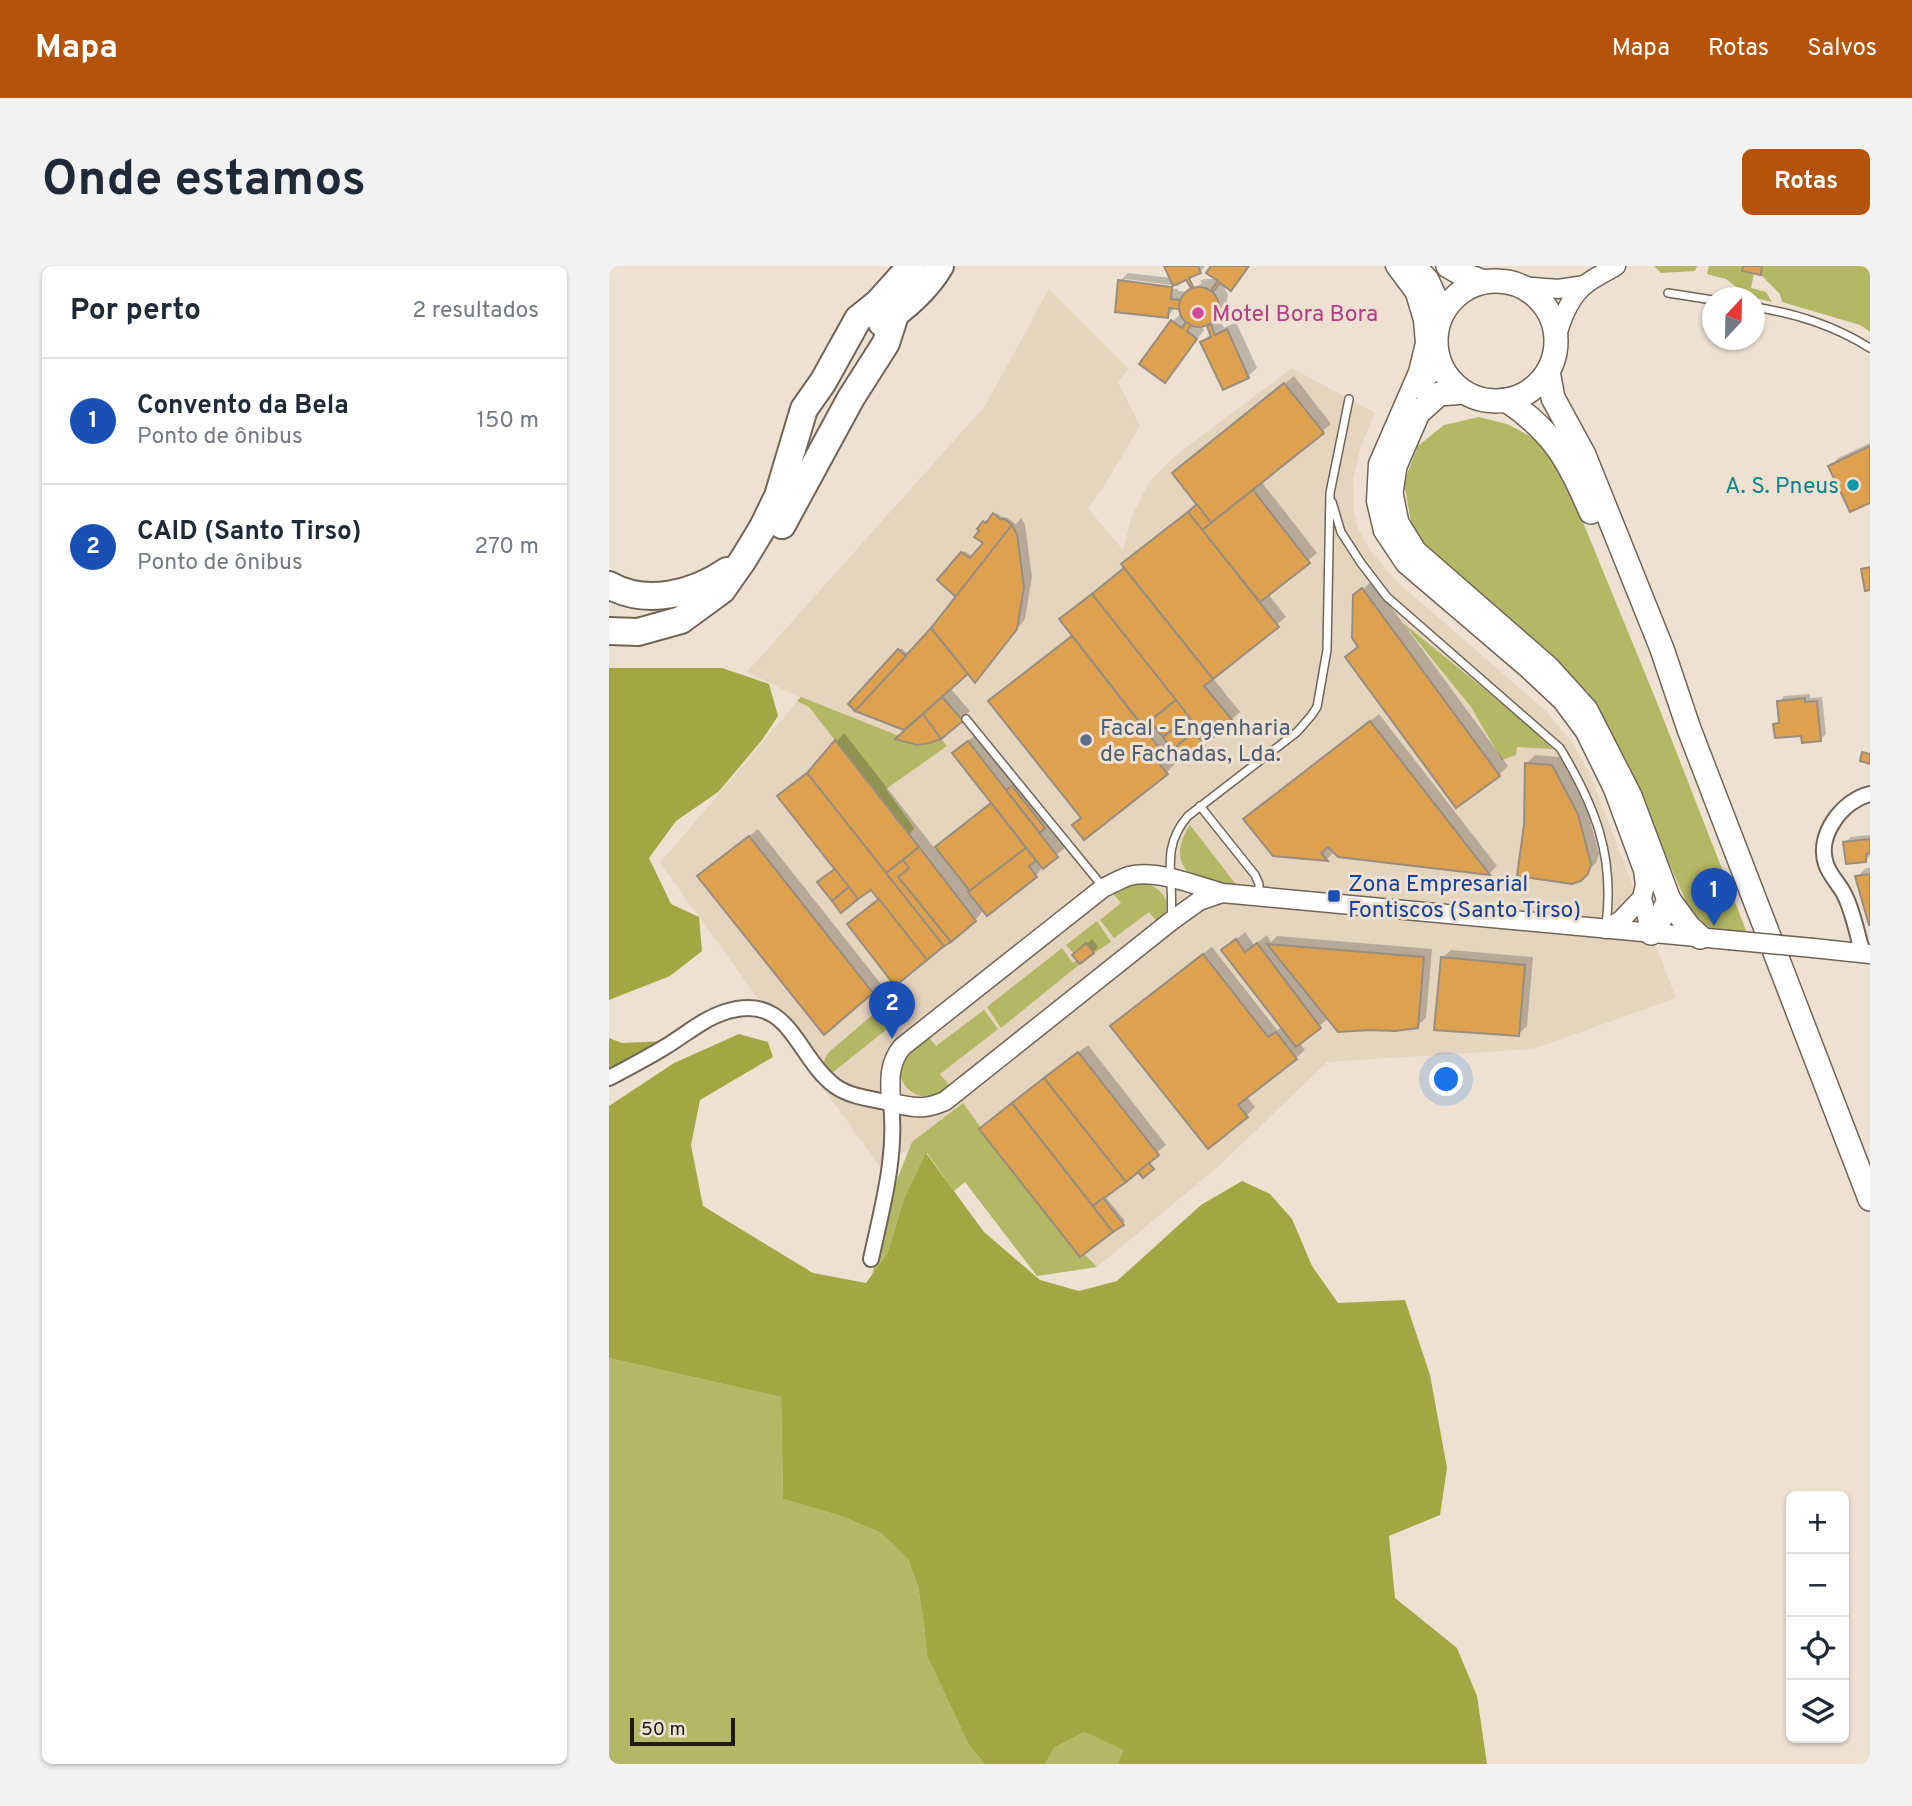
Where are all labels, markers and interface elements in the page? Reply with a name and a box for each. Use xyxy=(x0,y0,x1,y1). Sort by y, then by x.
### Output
text: Mapa xyxy=(35,28,118,70)
text: Mapa xyxy=(1612,34,1670,64)
text: Rotas xyxy=(1708,34,1769,64)
text: Salvos xyxy=(1807,34,1877,64)
button: Rotas xyxy=(1742,149,1870,215)
text: Onde estamos xyxy=(42,151,366,213)
north arrow xyxy=(1702,287,1765,350)
text: Por perto xyxy=(70,293,201,330)
text: 2 resultados xyxy=(412,297,539,326)
place label: Motel Bora Bora xyxy=(1212,301,1378,330)
marker: Motel Bora Bora xyxy=(1190,305,1206,321)
text: Convento da Bela xyxy=(137,390,349,423)
text: 1 xyxy=(88,407,98,436)
text: 150 m xyxy=(477,407,539,436)
text: Ponto de ônibus xyxy=(137,423,303,452)
place label: A. S. Pneus xyxy=(1725,473,1839,502)
marker: A. S. Pneus xyxy=(1845,477,1861,493)
text: CAID (Santo Tirso) xyxy=(137,516,361,549)
text: 2 xyxy=(86,533,100,562)
text: 270 m xyxy=(474,533,539,562)
text: Ponto de ônibus xyxy=(137,549,303,578)
place label: Facal - Engenharia de Fachadas, Lda. xyxy=(1100,715,1290,770)
marker: Facal - Engenharia de Fachadas, Lda. xyxy=(1078,732,1094,748)
pin: 1 xyxy=(1691,868,1737,926)
place label: Zona Empresarial Fontiscos (Santo Tirso) xyxy=(1348,871,1581,926)
marker: Zona Empresarial Fontiscos (Santo Tirso) xyxy=(1326,888,1342,904)
pin: 2 xyxy=(869,981,915,1039)
your location xyxy=(1429,1062,1463,1096)
map controls xyxy=(1786,1491,1849,1743)
button: + xyxy=(1786,1491,1849,1554)
button: − xyxy=(1786,1554,1849,1617)
button: locate xyxy=(1786,1617,1849,1680)
button: layers xyxy=(1786,1680,1849,1743)
scale bar xyxy=(630,1715,735,1747)
text: 50 m xyxy=(641,1718,686,1742)

